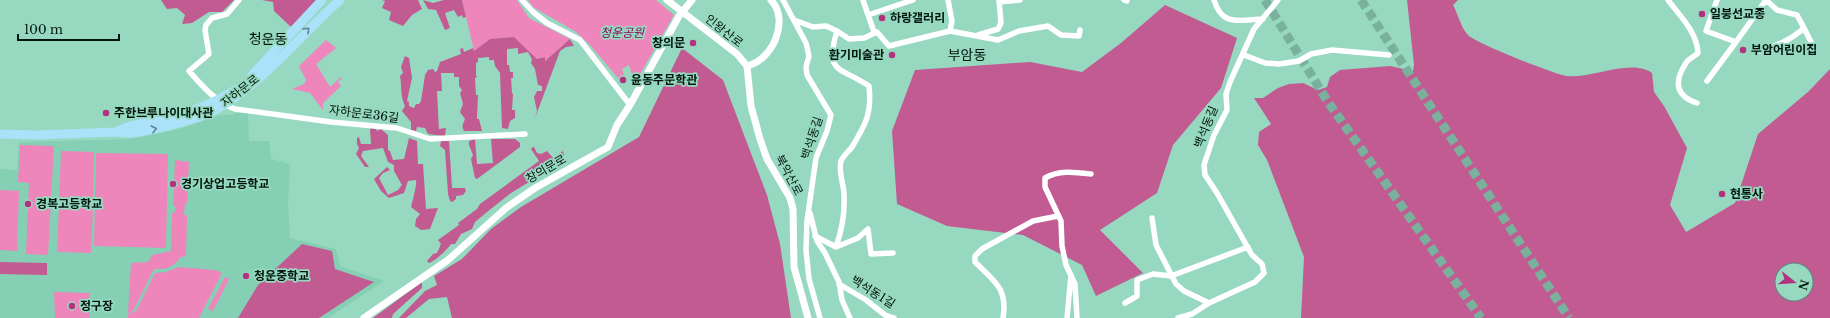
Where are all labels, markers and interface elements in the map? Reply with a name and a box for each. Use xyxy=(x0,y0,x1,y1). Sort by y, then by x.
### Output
place label: 일붕선교종 xyxy=(1710,6,1765,21)
marker: 일붕선교종 xyxy=(1697,9,1707,19)
place label: 하랑갤러리 xyxy=(890,10,945,25)
street label: 인왕산로 xyxy=(702,11,746,50)
marker: 하랑갤러리 xyxy=(877,13,887,23)
scale bar xyxy=(18,16,119,42)
text: 100 m xyxy=(24,22,63,37)
park label: 청운공원 xyxy=(600,25,645,40)
one-way arrow xyxy=(302,28,310,35)
district label: 청운동 xyxy=(249,30,287,48)
place label: 창의문 xyxy=(652,35,685,50)
marker: 창의문 xyxy=(688,38,698,48)
place label: 부암어린이집 xyxy=(1751,42,1817,57)
marker: 부암어린이집 xyxy=(1738,45,1748,55)
district label: 부암동 xyxy=(948,46,986,64)
place label: 환기미술관 xyxy=(829,47,884,62)
marker: 환기미술관 xyxy=(887,50,897,60)
street label: 자하문로 xyxy=(218,71,262,110)
place label: 윤동주문학관 xyxy=(631,72,697,87)
marker: 윤동주문학관 xyxy=(618,75,628,85)
street label: 자하문로36길 xyxy=(328,102,400,125)
street label: 백석동길 xyxy=(1190,104,1221,150)
place label: 주한브루나이대사관 xyxy=(114,105,213,120)
marker: 주한브루나이대사관 xyxy=(101,108,111,118)
street label: 백석동길 xyxy=(798,115,825,161)
one-way arrow xyxy=(150,125,157,134)
street label: 창의문로 xyxy=(523,151,569,186)
street label: 북악산로 xyxy=(772,152,806,198)
place label: 경기상업고등학교 xyxy=(181,176,269,191)
marker: 경기상업고등학교 xyxy=(168,179,178,189)
place label: 현통사 xyxy=(1730,186,1763,201)
marker: 현통사 xyxy=(1717,189,1727,199)
place label: 경복고등학교 xyxy=(36,196,102,211)
marker: 경복고등학교 xyxy=(23,199,33,209)
north arrow xyxy=(1774,262,1814,302)
place label: 청운중학교 xyxy=(254,268,309,283)
marker: 청운중학교 xyxy=(241,271,251,281)
street label: 백석동1길 xyxy=(848,272,898,311)
text: N xyxy=(1795,278,1812,293)
place label: 정구장 xyxy=(80,298,113,313)
marker: 정구장 xyxy=(67,301,77,311)

